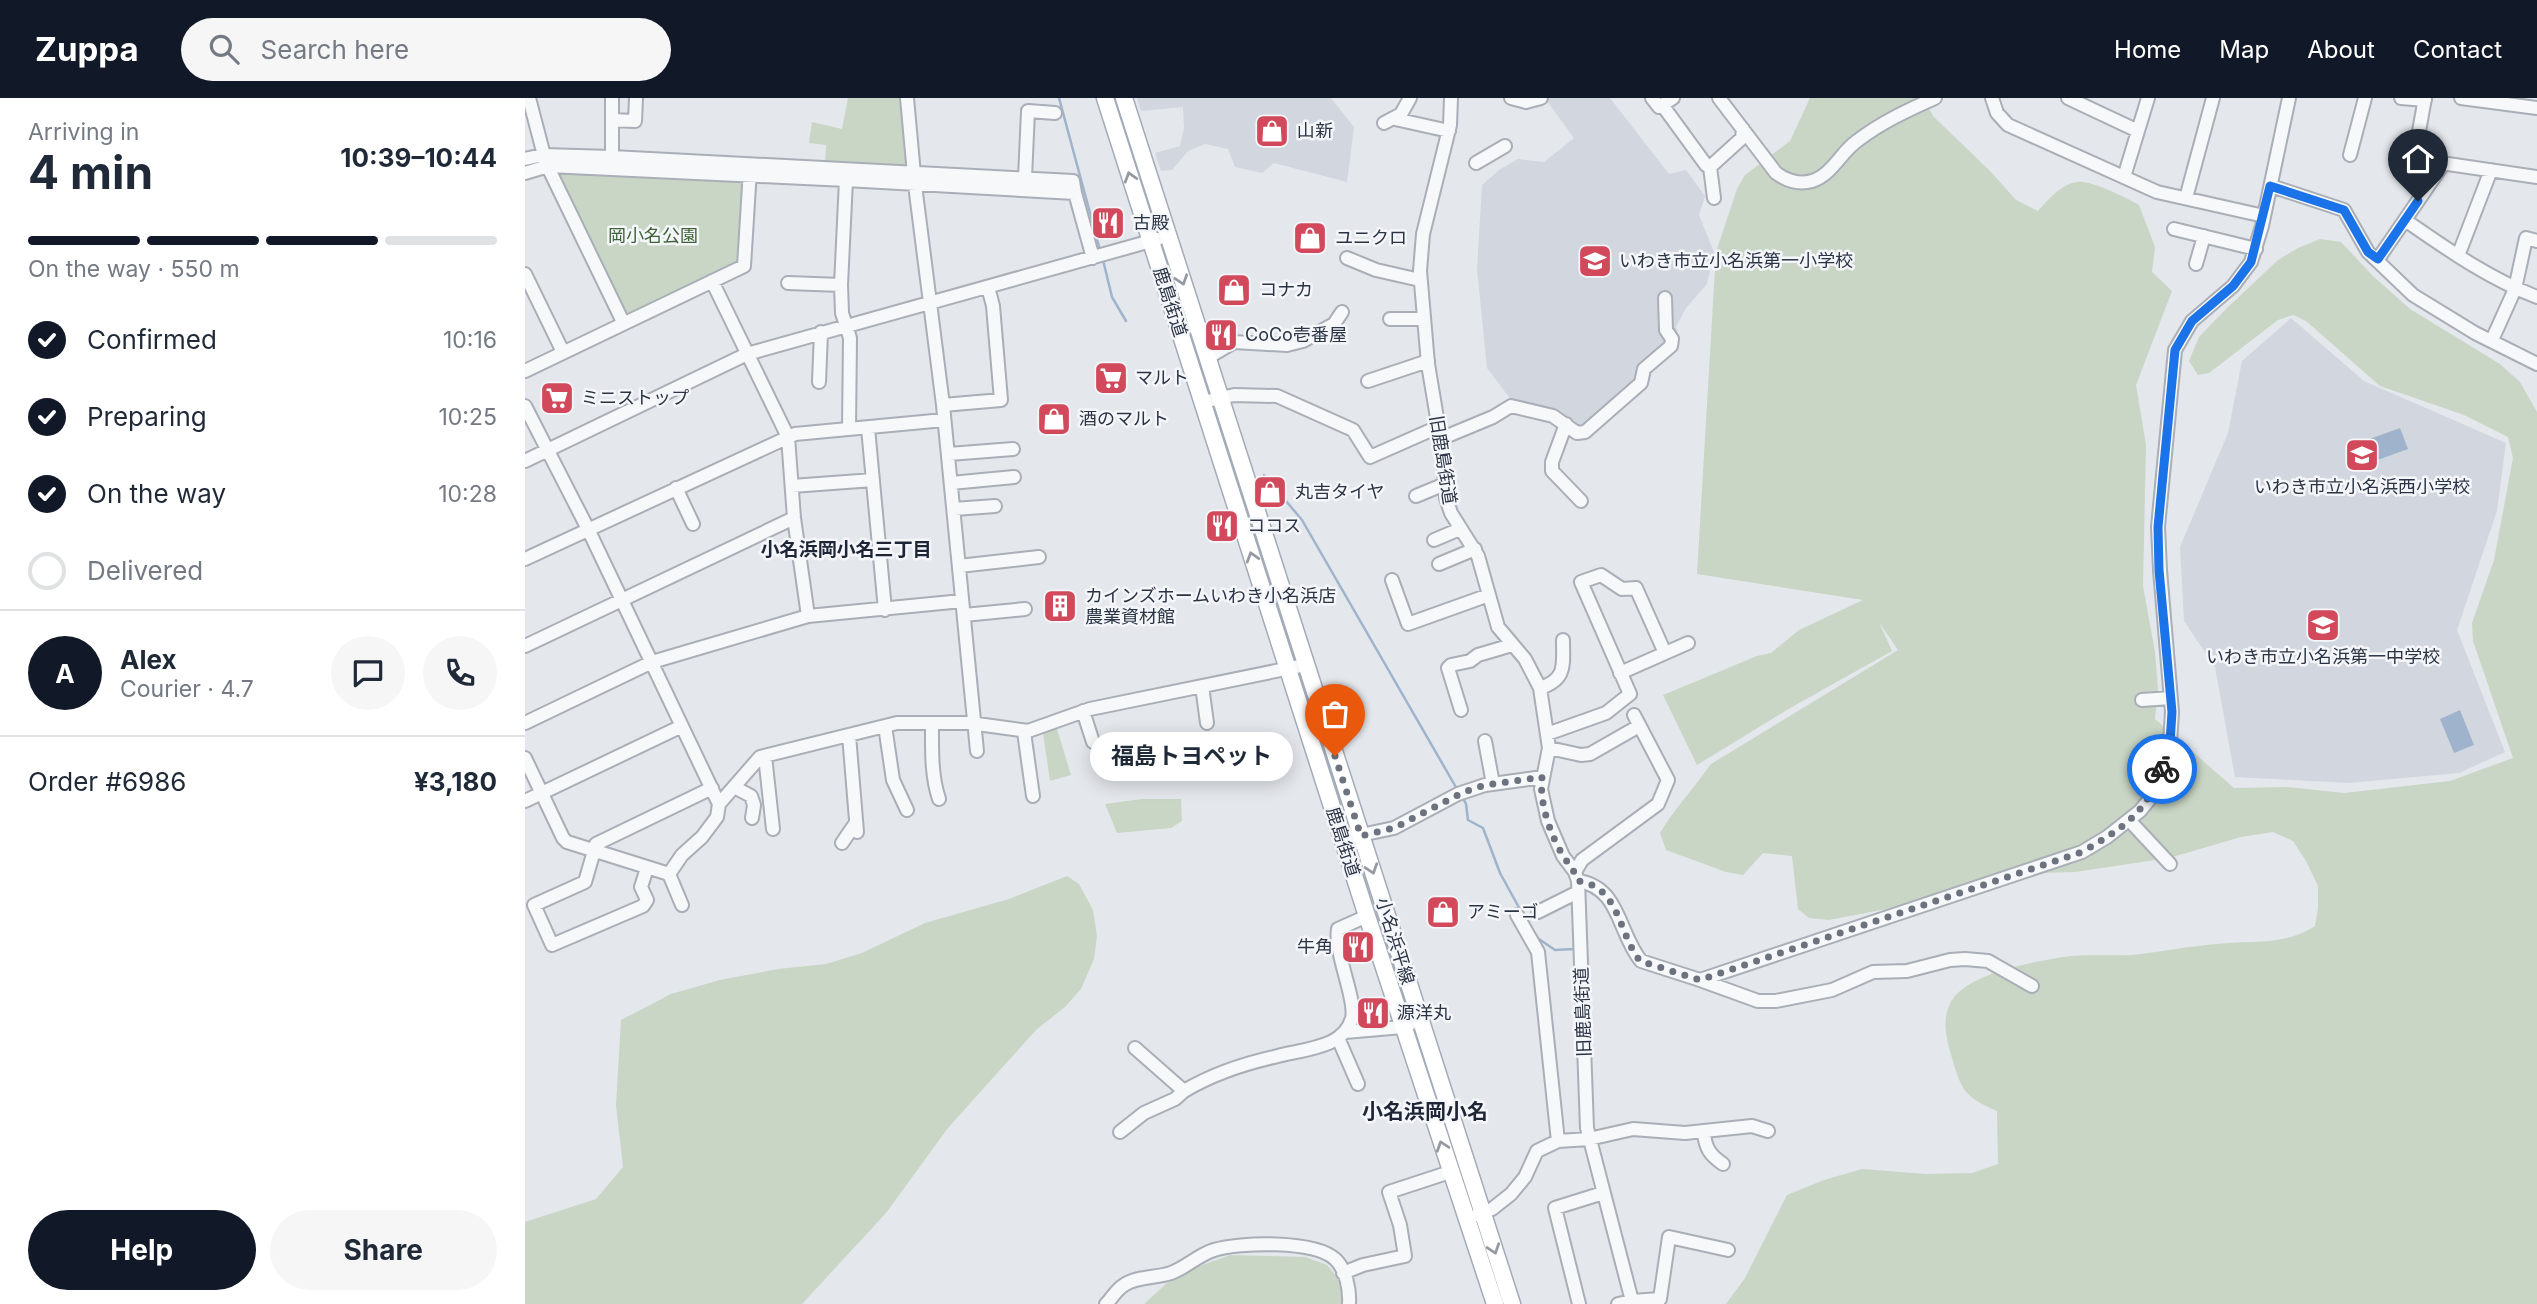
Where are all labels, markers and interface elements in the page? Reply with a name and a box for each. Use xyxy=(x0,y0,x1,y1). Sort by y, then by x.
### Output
search box xyxy=(181,18,671,81)
text: Zuppa xyxy=(35,29,139,69)
icon: search xyxy=(205,30,243,68)
text: Search here xyxy=(261,34,409,65)
text: Home xyxy=(2114,35,2181,64)
text: Map xyxy=(2219,35,2269,64)
text: About xyxy=(2307,35,2375,64)
text: Contact xyxy=(2413,35,2502,64)
shop icon: 山新 xyxy=(1253,112,1291,150)
text: Arriving in xyxy=(28,118,139,146)
place label: 山新 xyxy=(1297,120,1333,141)
pin xyxy=(2388,129,2448,201)
icon: home xyxy=(2399,140,2437,178)
text: 10:39–10:44 xyxy=(340,142,497,173)
text: 4 min xyxy=(28,144,153,200)
one-way arrow xyxy=(1124,171,1139,183)
restaurant icon: 古殿 xyxy=(1089,204,1127,242)
place label: 古殿 xyxy=(1133,212,1169,233)
shop icon: ユニクロ xyxy=(1291,219,1329,257)
park label: 岡小名公園 xyxy=(608,225,698,246)
place label: ユニクロ xyxy=(1335,227,1407,248)
school or university icon: いわき市立小名浜第一小学校 xyxy=(1576,242,1614,280)
place label: いわき市立小名浜第一小学校 xyxy=(1619,250,1853,271)
text: On the way · 550 m xyxy=(28,255,240,283)
street label: 鹿島街道 xyxy=(1149,264,1192,339)
shop icon: コナカ xyxy=(1215,271,1253,309)
one-way arrow xyxy=(1174,273,1189,285)
place label: コナカ xyxy=(1259,279,1313,300)
restaurant icon: CoCo壱番屋 xyxy=(1202,316,1240,354)
icon: check xyxy=(28,321,66,359)
text: Confirmed xyxy=(87,324,217,355)
place label: CoCo壱番屋 xyxy=(1245,324,1347,345)
text: 10:16 xyxy=(443,326,497,354)
supermarket icon: マルト xyxy=(1092,359,1130,397)
place label: マルト xyxy=(1135,367,1189,388)
supermarket icon: ミニストップ xyxy=(538,379,576,417)
place label: ミニストップ xyxy=(581,387,689,408)
icon: check xyxy=(28,398,66,436)
shop icon: 酒のマルト xyxy=(1035,400,1073,438)
text: Preparing xyxy=(87,401,207,432)
text: 10:25 xyxy=(439,403,497,431)
place label: 酒のマルト xyxy=(1079,408,1169,429)
street label: 旧鹿島街道 xyxy=(1426,414,1461,506)
school or university icon: いわき市立小名浜西小学校 xyxy=(2343,436,2381,474)
shop icon: 丸吉タイヤ xyxy=(1251,473,1289,511)
icon: check xyxy=(28,475,66,513)
place label: いわき市立小名浜西小学校 xyxy=(2254,476,2470,497)
text: On the way xyxy=(87,478,226,509)
text: 10:28 xyxy=(438,480,497,508)
place label: 丸吉タイヤ xyxy=(1295,481,1384,502)
restaurant icon: ココス xyxy=(1203,507,1241,545)
place label: ココス xyxy=(1247,515,1301,536)
district label: 小名浜岡小名三丁目 xyxy=(760,538,932,561)
one-way arrow xyxy=(1246,551,1261,563)
text: Delivered xyxy=(87,555,203,586)
place label: カインズホームいわき小名浜店 農業資材館 xyxy=(1085,585,1336,627)
building icon: カインズホームいわき小名浜店 農業資材館 xyxy=(1041,587,1079,625)
school or university icon: いわき市立小名浜第一中学校 xyxy=(2304,606,2342,644)
button: chat xyxy=(331,636,405,710)
button: phone xyxy=(423,636,497,710)
text: Alex xyxy=(120,644,177,675)
place label: いわき市立小名浜第一中学校 xyxy=(2206,646,2440,667)
text: A xyxy=(55,658,75,689)
text: Courier · 4.7 xyxy=(120,675,254,703)
pin xyxy=(1305,684,1365,756)
icon: bag xyxy=(1316,695,1354,733)
callout: 福島トヨペット xyxy=(1090,732,1293,780)
courier xyxy=(2127,734,2197,804)
text: 福島トヨペット xyxy=(1111,742,1272,770)
icon: bike xyxy=(2143,750,2181,788)
text: Order #6986 xyxy=(28,766,186,797)
text: ¥3,180 xyxy=(414,766,497,797)
street label: 鹿島街道 xyxy=(1322,804,1365,879)
one-way arrow xyxy=(1364,863,1378,875)
shop icon: アミーゴ xyxy=(1424,893,1462,931)
street label: 小名浜平線 xyxy=(1372,895,1419,987)
place label: アミーゴ xyxy=(1467,901,1539,922)
restaurant icon: 牛角 xyxy=(1339,928,1377,966)
place label: 牛角 xyxy=(1297,936,1333,957)
street label: 旧鹿島街道 xyxy=(1570,967,1595,1057)
restaurant icon: 源洋丸 xyxy=(1354,994,1392,1032)
place label: 源洋丸 xyxy=(1397,1002,1451,1023)
district label: 小名浜岡小名 xyxy=(1362,1099,1488,1124)
one-way arrow xyxy=(1436,1141,1450,1153)
button: Help xyxy=(28,1210,256,1290)
button: Share xyxy=(270,1210,497,1290)
one-way arrow xyxy=(1486,1243,1500,1255)

